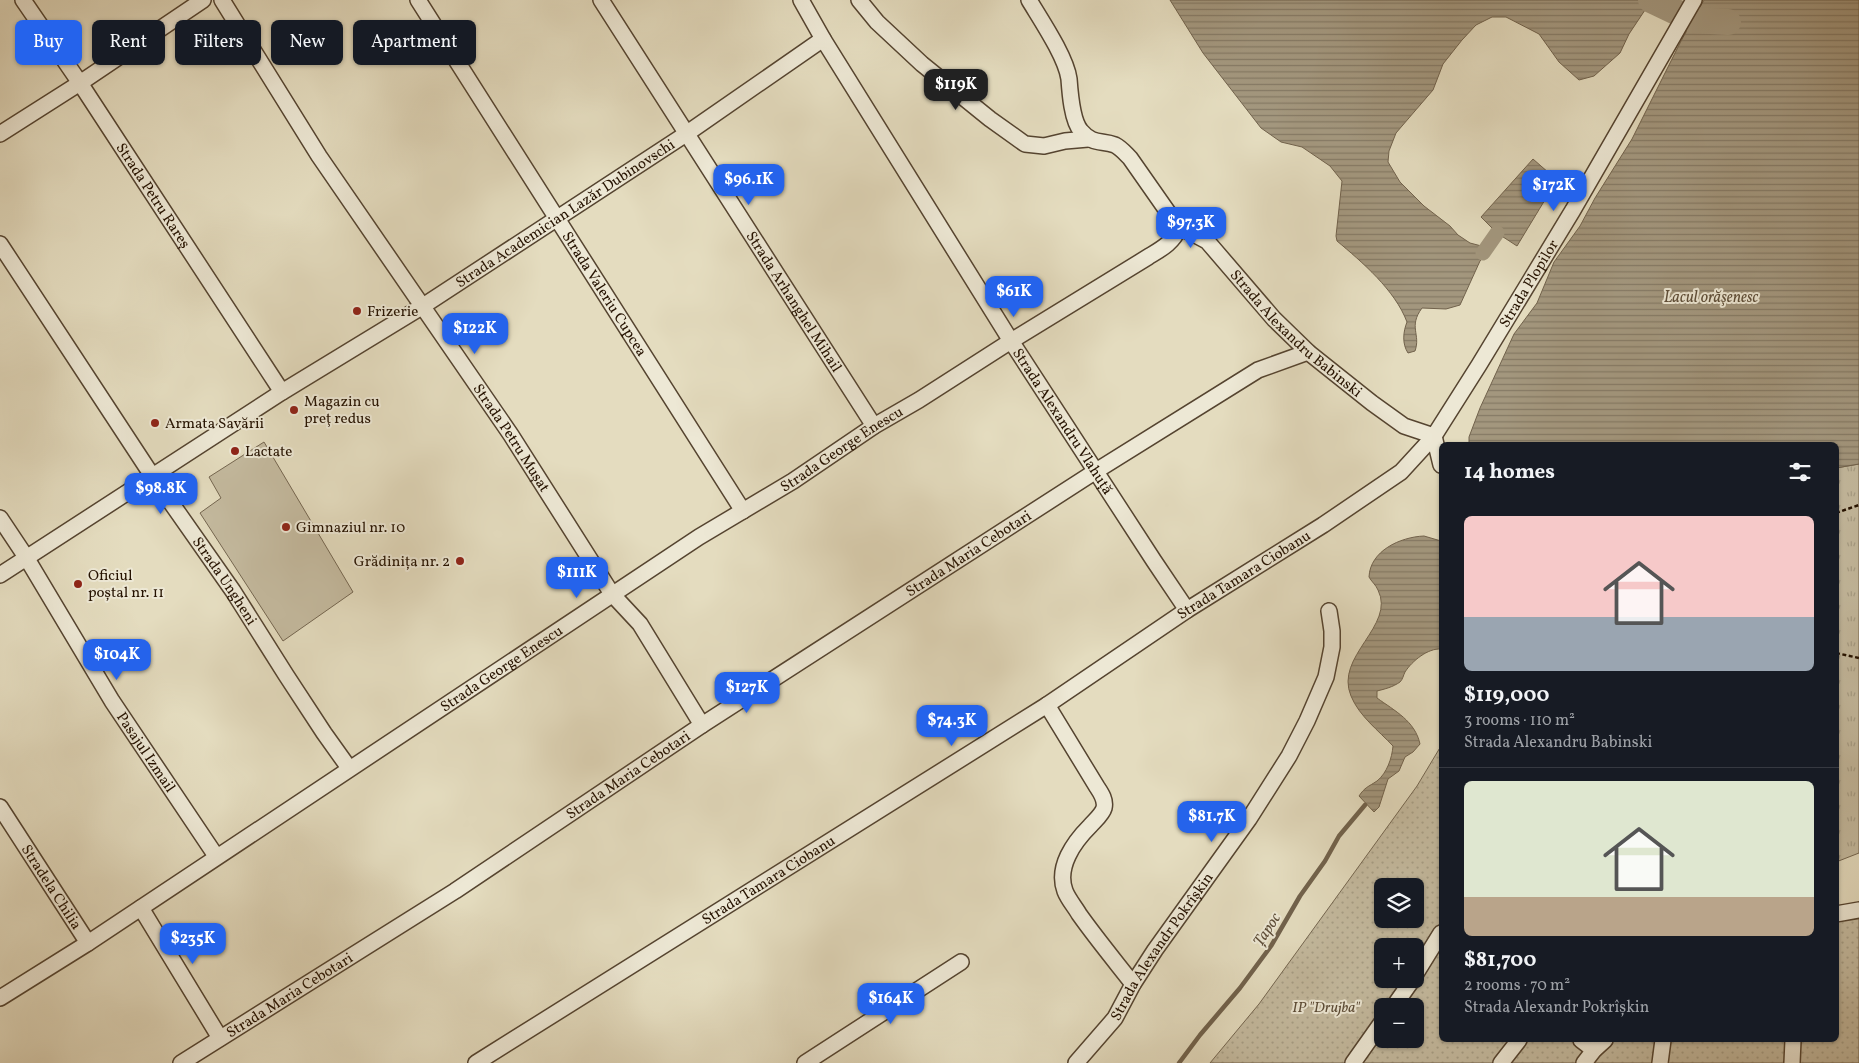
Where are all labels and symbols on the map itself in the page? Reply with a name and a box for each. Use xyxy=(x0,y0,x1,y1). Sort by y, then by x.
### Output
pin: $119K xyxy=(921,68,991,111)
street label: Strada Academician Lazăr Dubinovschi xyxy=(452,135,680,294)
street label: Strada Petru Rareș xyxy=(110,139,195,253)
pin: $96.1K xyxy=(708,164,790,206)
pin: $172K xyxy=(1519,170,1589,212)
pin: $97.3K xyxy=(1150,206,1232,249)
street label: Strada Valeriu Cupcea xyxy=(556,228,651,361)
street label: Strada Arhanghel Mihail xyxy=(740,228,846,377)
street label: Strada Plopilor xyxy=(1495,236,1564,332)
street label: Strada Alexandru Babinski xyxy=(1224,266,1366,403)
pin: $61K xyxy=(984,276,1044,318)
water label: Lacul orăşenesc xyxy=(1664,287,1759,309)
place label: Frizerie xyxy=(367,302,418,323)
marker: Frizerie xyxy=(351,305,363,317)
pin: $122K xyxy=(440,312,510,355)
street label: Strada Аlexandru Vlahuță xyxy=(1006,345,1117,499)
street label: Strada Petru Mușat xyxy=(467,380,554,497)
place label: Magazin cu preţ redus xyxy=(304,392,380,430)
street label: Strada George Enescu xyxy=(777,402,908,498)
marker: Magazin cu preţ redus xyxy=(288,404,300,416)
place label: Armata Savării xyxy=(165,414,264,435)
marker: Armata Savării xyxy=(149,417,161,429)
place label: Lactate xyxy=(245,442,292,463)
marker: Lactate xyxy=(229,445,241,457)
pin: $98.8K xyxy=(120,472,202,515)
street label: Strada Maria Cebotari xyxy=(902,506,1036,603)
place label: Gimnaziul nr. 10 xyxy=(296,518,405,539)
marker: Gimnaziul nr. 10 xyxy=(280,521,292,533)
street label: Strada Tamara Ciobanu xyxy=(1174,526,1315,626)
street label: Strada Ungheni xyxy=(186,533,261,630)
place label: Grădinița nr. 2 xyxy=(354,552,450,573)
marker: Grădinița nr. 2 xyxy=(454,555,466,567)
pin: $111K xyxy=(542,556,612,599)
place label: Oficiul poștal nr. 11 xyxy=(88,566,164,604)
marker: Oficiul poștal nr. 11 xyxy=(72,578,84,590)
street label: Strada George Enescu xyxy=(437,621,568,718)
pin: $104K xyxy=(82,638,152,681)
pin: $127K xyxy=(712,672,782,714)
pin: $74.3K xyxy=(911,704,993,747)
street label: Pasajul Izmail xyxy=(110,708,180,797)
street label: Strada Maria Cebotari xyxy=(563,727,695,825)
pin: $81.7K xyxy=(1171,800,1253,843)
street label: Strada Tamara Ciobanu xyxy=(698,831,840,931)
street label: Stradela Chilia xyxy=(15,841,86,934)
street label: Strada Alexandr Pokrîșkin xyxy=(1106,869,1219,1025)
water label: Țapoc xyxy=(1249,909,1287,951)
pin: $235K xyxy=(158,922,228,965)
street label: Strada Maria Cebotari xyxy=(223,949,358,1044)
pin: $164K xyxy=(856,982,926,1025)
park label: IP "Drujba" xyxy=(1292,998,1361,1019)

